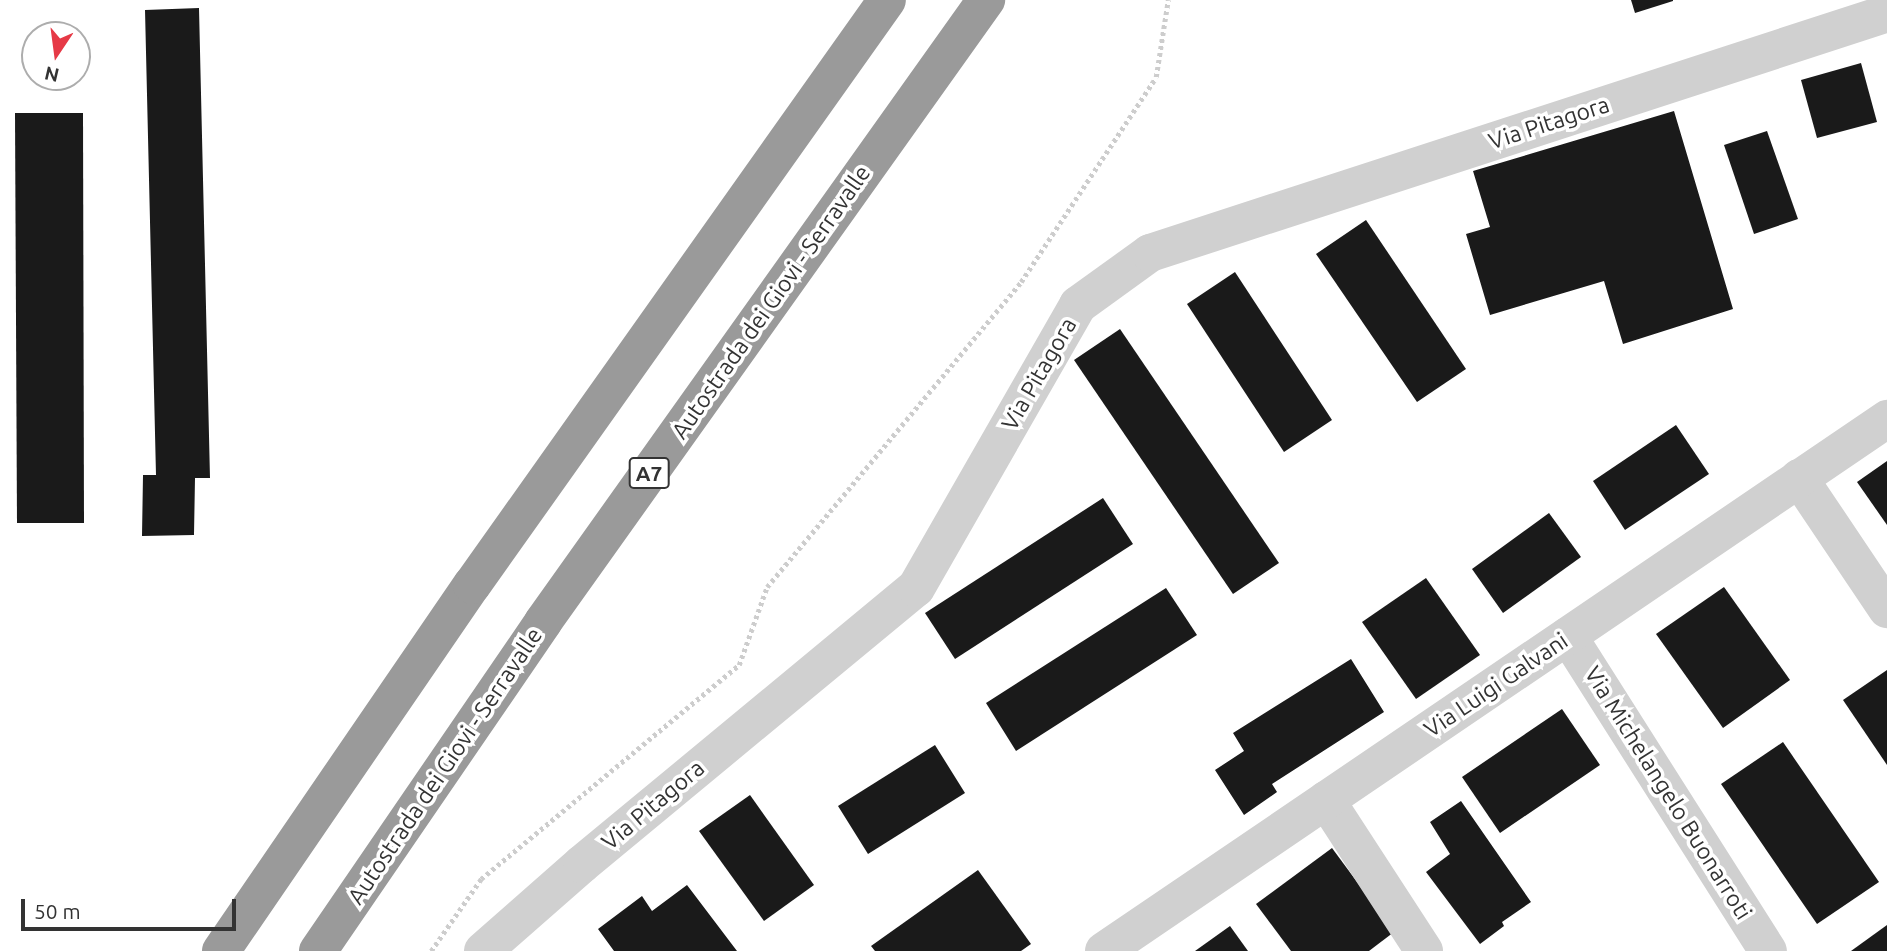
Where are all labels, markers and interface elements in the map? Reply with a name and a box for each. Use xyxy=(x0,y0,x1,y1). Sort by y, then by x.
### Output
north arrow xyxy=(21,21,91,91)
text: N xyxy=(42,62,61,87)
street label: Via Pitagora xyxy=(1485,91,1613,155)
street label: Autostrada dei Giovi - Serravalle xyxy=(666,160,876,444)
street label: Via Pitagora xyxy=(996,313,1082,435)
road number: A7 xyxy=(628,456,670,490)
street label: Autostrada dei Giovi - Serravalle xyxy=(342,622,548,910)
street label: Via Luigi Galvani xyxy=(1419,627,1573,743)
street label: Via Michelangelo Buonarroti xyxy=(1579,661,1757,925)
street label: Via Pitagora xyxy=(596,754,710,856)
scale bar xyxy=(24,884,240,928)
text: 50 m xyxy=(34,899,81,923)

